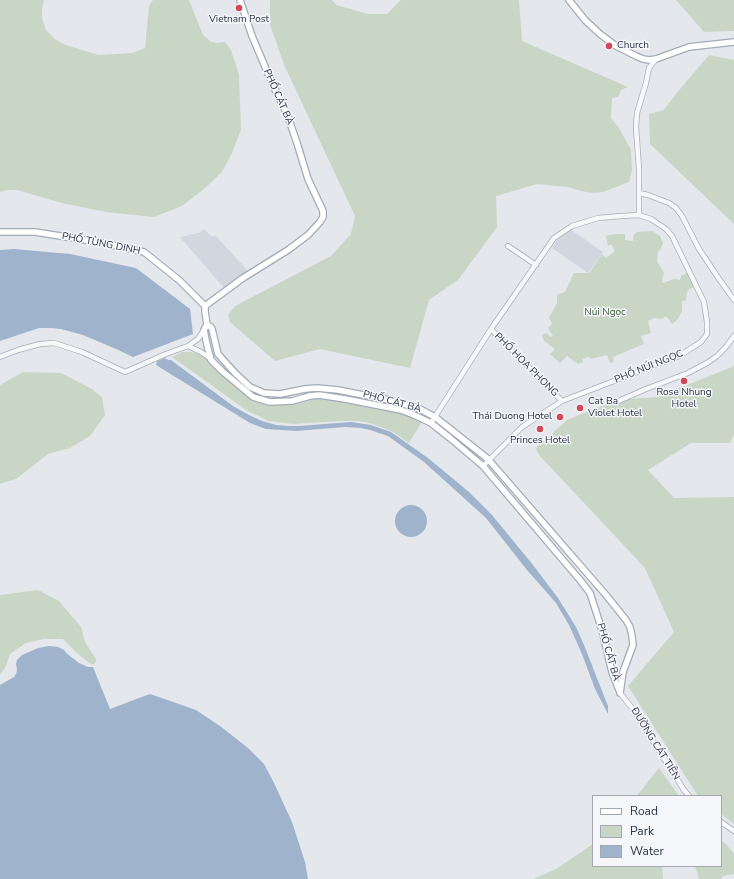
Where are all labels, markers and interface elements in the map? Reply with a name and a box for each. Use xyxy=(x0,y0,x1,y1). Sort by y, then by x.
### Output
marker: Vietnam Post xyxy=(234,3,244,13)
place label: Vietnam Post xyxy=(209,14,269,26)
place label: Church xyxy=(617,40,649,52)
marker: Church xyxy=(604,41,614,51)
street label: PHỐ CÁT BÀ xyxy=(260,67,296,127)
street label: PHỐ TÙNG DINH xyxy=(61,231,141,257)
park label: Núi Ngọc xyxy=(584,307,626,319)
street label: PHỐ HOA PHONG xyxy=(492,331,560,399)
street label: PHỐ NÚI NGỌC xyxy=(613,348,685,386)
marker: Rose Nhung Hotel xyxy=(679,376,689,386)
place label: Rose Nhung Hotel xyxy=(656,387,712,410)
street label: PHỐ CÁT BÀ xyxy=(362,388,422,416)
place label: Cat Ba Violet Hotel xyxy=(588,396,642,420)
marker: Cat Ba Violet Hotel xyxy=(575,403,585,413)
place label: Thái Duong Hotel xyxy=(473,411,552,423)
marker: Thái Duong Hotel xyxy=(555,412,565,422)
marker: Princes Hotel xyxy=(535,424,545,434)
place label: Princes Hotel xyxy=(510,435,570,447)
street label: PHỐ CÁT BÀ xyxy=(594,622,622,682)
street label: ĐƯỜNG CÁT TIÊN xyxy=(628,706,682,782)
legend xyxy=(592,795,722,867)
text: Road xyxy=(630,803,658,819)
text: Park xyxy=(630,823,654,839)
text: Water xyxy=(630,843,664,859)

